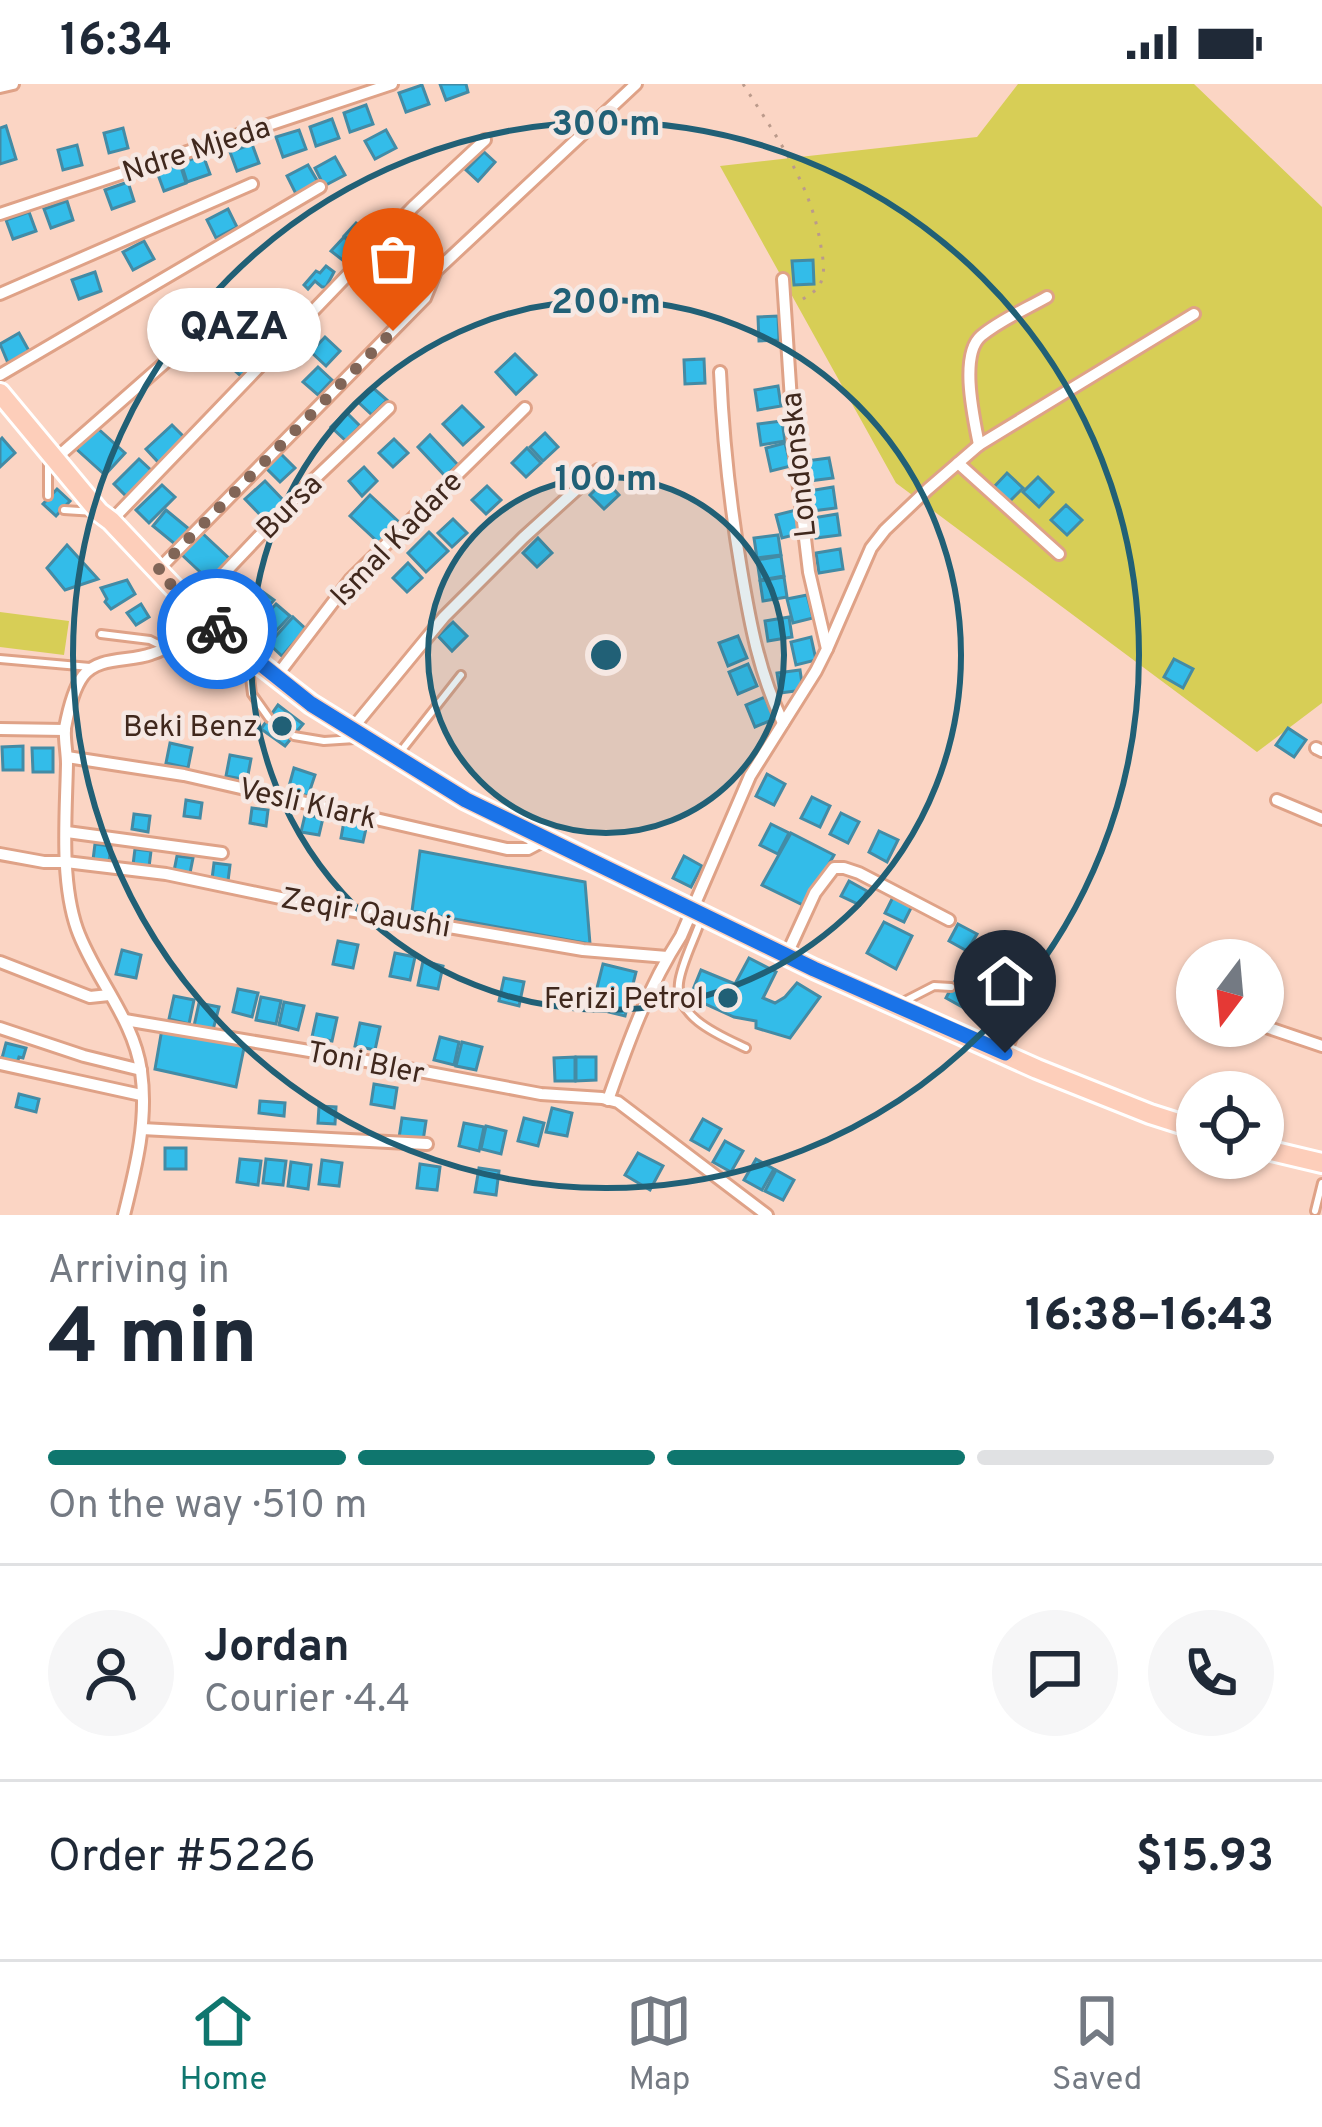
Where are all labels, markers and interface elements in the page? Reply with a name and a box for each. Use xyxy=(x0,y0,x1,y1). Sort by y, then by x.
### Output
text: 16:34 xyxy=(60,14,172,71)
text: 300 m xyxy=(551,103,661,149)
street label: Ndre Mjeda xyxy=(118,110,275,193)
pin xyxy=(342,208,444,331)
icon: bag xyxy=(360,226,426,292)
text: 200 m xyxy=(551,281,661,327)
callout: QAZA xyxy=(147,289,321,373)
text: QAZA xyxy=(180,305,288,354)
street label: Londonska xyxy=(774,390,827,539)
text: 100 m xyxy=(555,458,657,504)
street label: Ismal Kadare xyxy=(324,464,472,615)
street label: Bursa xyxy=(250,467,331,548)
courier xyxy=(157,569,277,689)
icon: bike xyxy=(184,596,250,662)
centre of rings xyxy=(585,634,627,676)
place label: Beki Benz xyxy=(123,710,258,747)
marker: Beki Benz xyxy=(269,713,295,739)
street label: Vesli Klark xyxy=(235,772,380,839)
street label: Zeqir Qaushi xyxy=(278,881,453,948)
pin xyxy=(954,930,1056,1053)
north arrow xyxy=(1176,939,1284,1047)
map controls xyxy=(1176,939,1284,1179)
icon: home xyxy=(972,948,1038,1014)
place label: Ferizi Petrol xyxy=(544,982,704,1019)
marker: Ferizi Petrol xyxy=(715,985,741,1011)
street label: Toni Bler xyxy=(304,1035,428,1094)
button: locate xyxy=(1176,1071,1284,1179)
text: Arriving in xyxy=(48,1248,230,1297)
text: 16:38–16:43 xyxy=(1025,1289,1274,1346)
text: 4 min xyxy=(48,1292,257,1391)
text: On the way · 510 m xyxy=(48,1483,367,1532)
button: person xyxy=(48,1610,174,1736)
button: chat xyxy=(992,1610,1118,1736)
button: phone xyxy=(1148,1610,1274,1736)
text: Jordan xyxy=(204,1620,350,1677)
text: Courier · 4.4 xyxy=(204,1677,410,1726)
text: Order #5226 xyxy=(48,1830,316,1887)
text: $15.93 xyxy=(1136,1830,1274,1887)
tab: Home xyxy=(180,1988,267,2102)
tab: Map xyxy=(626,1988,692,2102)
tab: Saved xyxy=(1052,1988,1142,2102)

